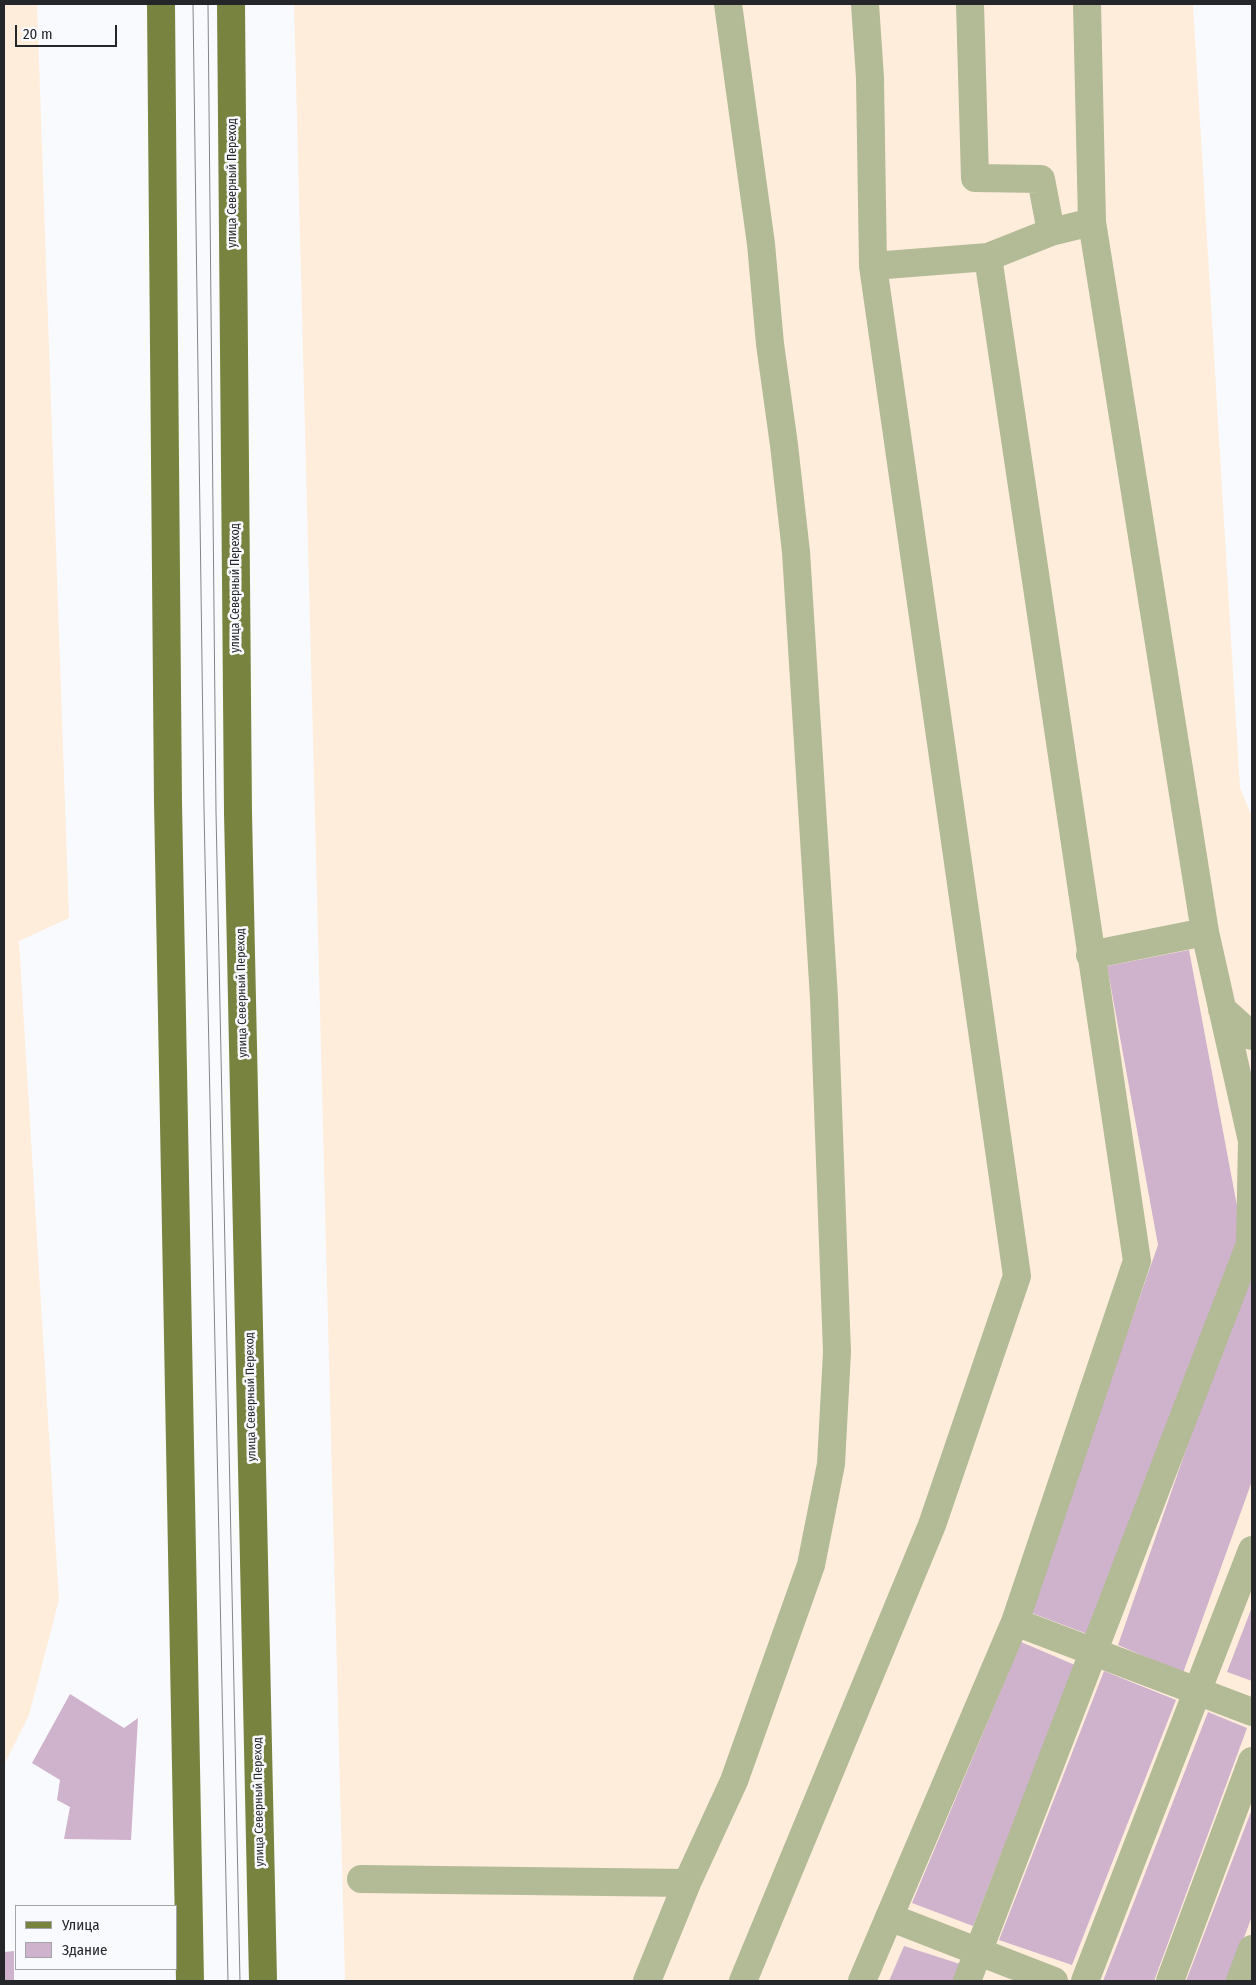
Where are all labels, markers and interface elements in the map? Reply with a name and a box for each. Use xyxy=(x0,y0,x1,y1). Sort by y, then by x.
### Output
scale bar xyxy=(18,15,120,47)
text: 20 m xyxy=(23,25,53,43)
street label: улица Северный Переход xyxy=(226,118,240,248)
street label: улица Северный Переход xyxy=(229,523,243,653)
street label: улица Северный Переход xyxy=(234,928,250,1058)
street label: улица Северный Переход xyxy=(243,1332,259,1462)
street label: улица Северный Переход xyxy=(251,1737,267,1867)
legend xyxy=(15,1905,178,1970)
text: Улица xyxy=(62,1916,100,1934)
text: Здание xyxy=(62,1941,108,1959)

